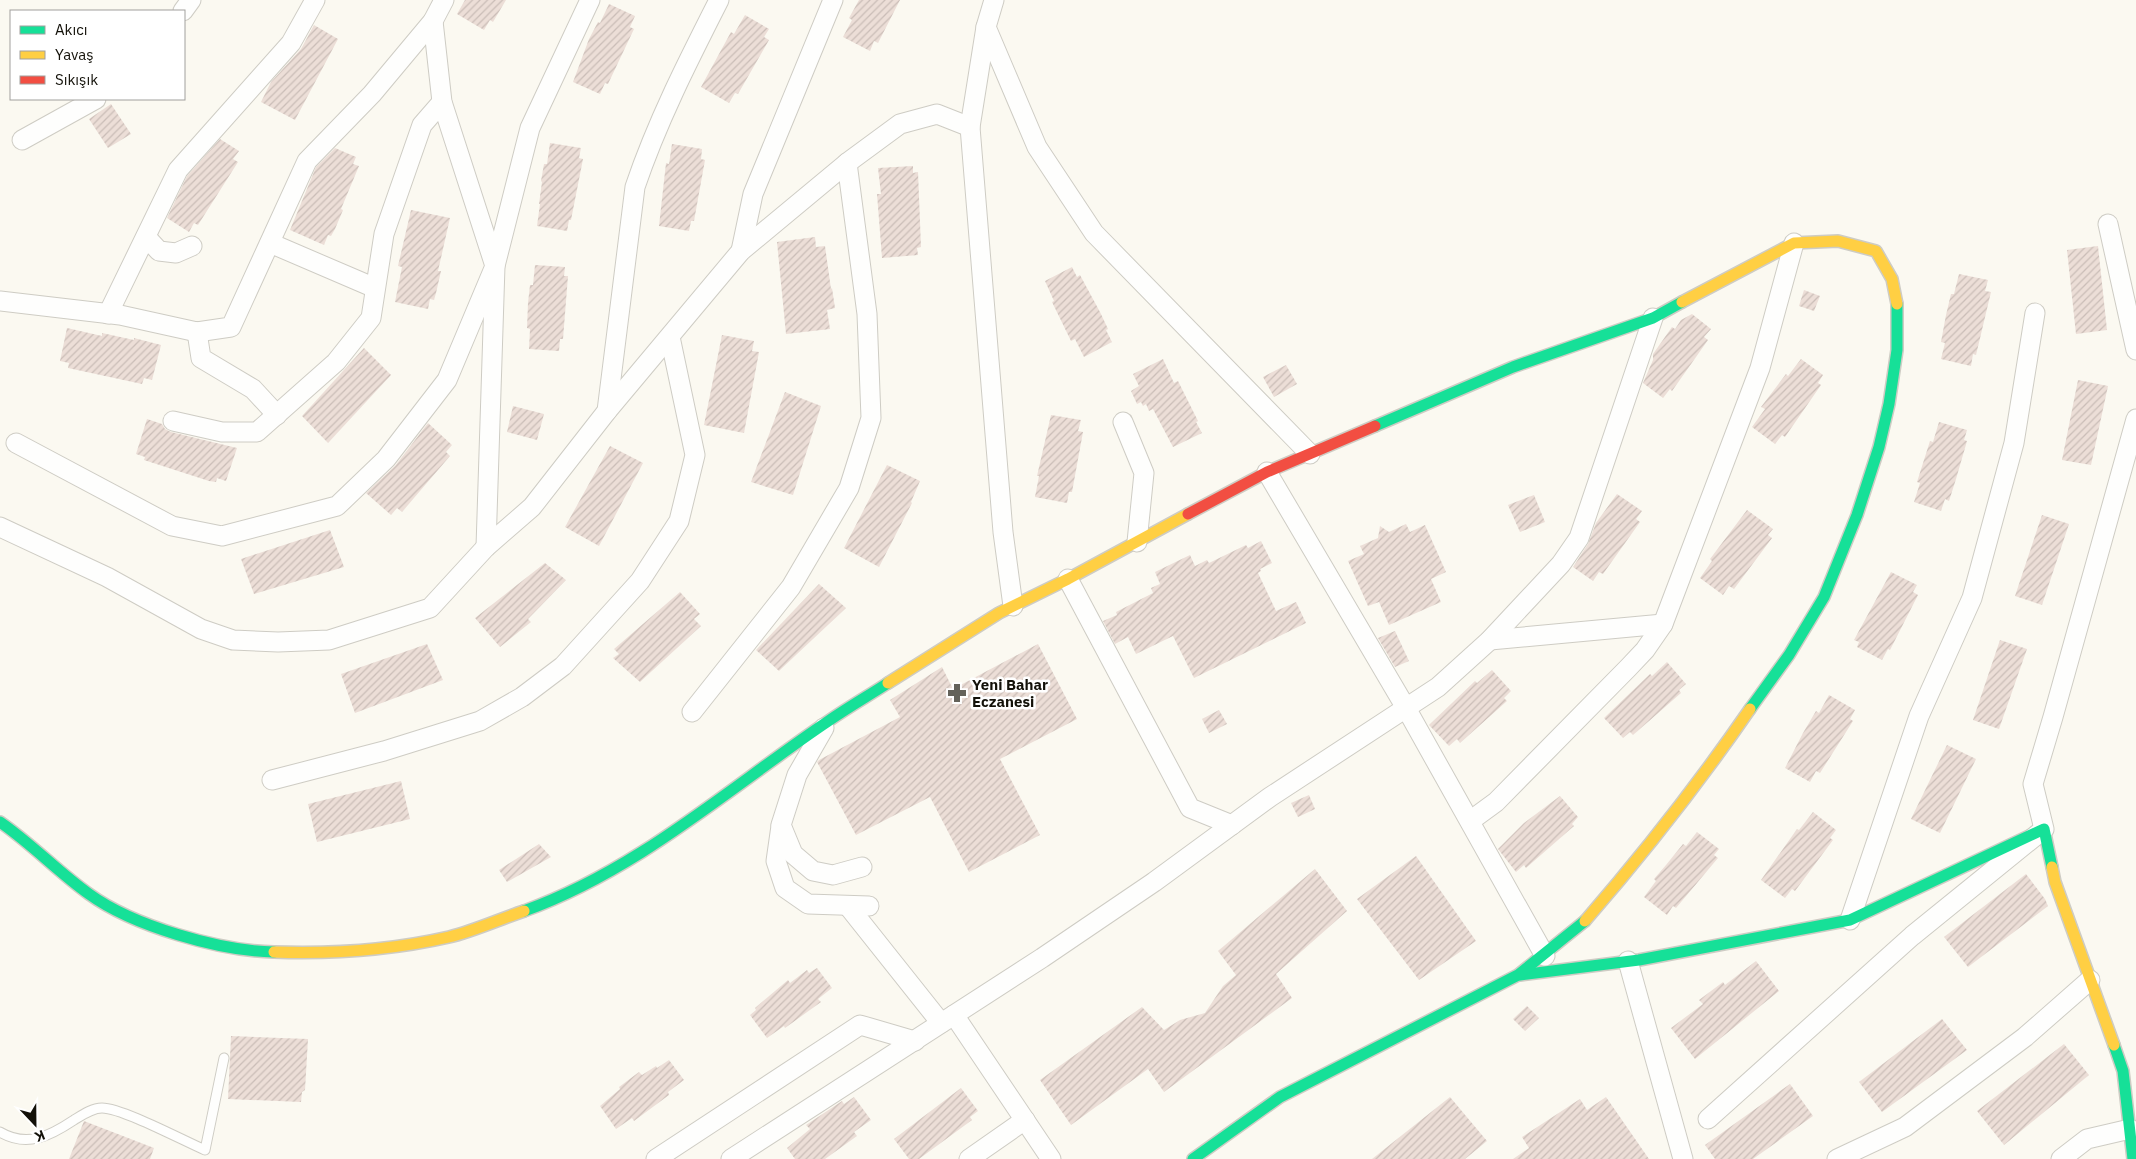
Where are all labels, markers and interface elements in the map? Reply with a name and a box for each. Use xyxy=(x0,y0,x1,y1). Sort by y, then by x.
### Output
legend xyxy=(10,10,185,100)
text: Akıcı xyxy=(55,20,88,39)
text: Yavaş xyxy=(55,45,94,64)
text: Sıkışık xyxy=(55,70,98,89)
place label: Yeni Bahar Eczanesi xyxy=(972,675,1048,711)
pharmacy icon: Yeni Bahar Eczanesi xyxy=(946,682,968,704)
north arrow xyxy=(10,1099,60,1149)
text: K xyxy=(32,1126,48,1146)

